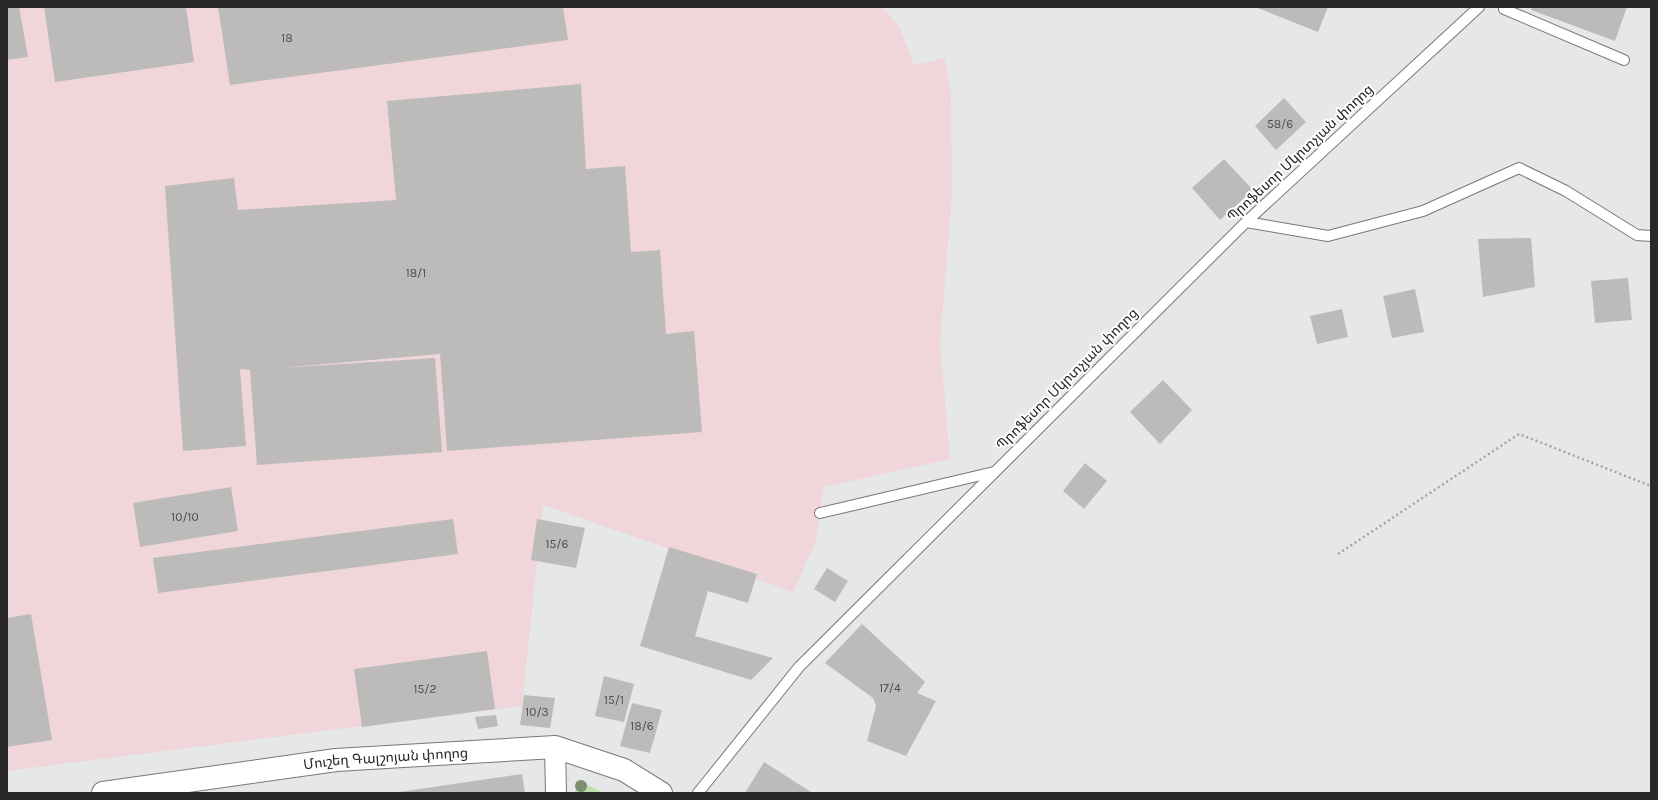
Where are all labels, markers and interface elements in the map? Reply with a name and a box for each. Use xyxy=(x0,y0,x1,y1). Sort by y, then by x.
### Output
house number: 18 xyxy=(281,31,293,45)
street label: Պրոֆեսոր Մկրտչյան փողոց xyxy=(1223,81,1377,225)
house number: 58/6 xyxy=(1267,117,1293,131)
house number: 18/1 xyxy=(406,266,426,280)
street label: Պրոֆեսոր Մկրտչյան փողոց xyxy=(992,304,1142,454)
house number: 10/10 xyxy=(171,510,199,524)
house number: 15/6 xyxy=(546,537,569,551)
house number: 17/4 xyxy=(879,681,901,695)
house number: 15/2 xyxy=(414,682,436,696)
house number: 15/1 xyxy=(604,693,624,707)
house number: 10/3 xyxy=(525,705,549,719)
house number: 18/6 xyxy=(630,719,654,733)
street label: Մուշեղ Գալշոյան փողոց xyxy=(302,744,469,773)

